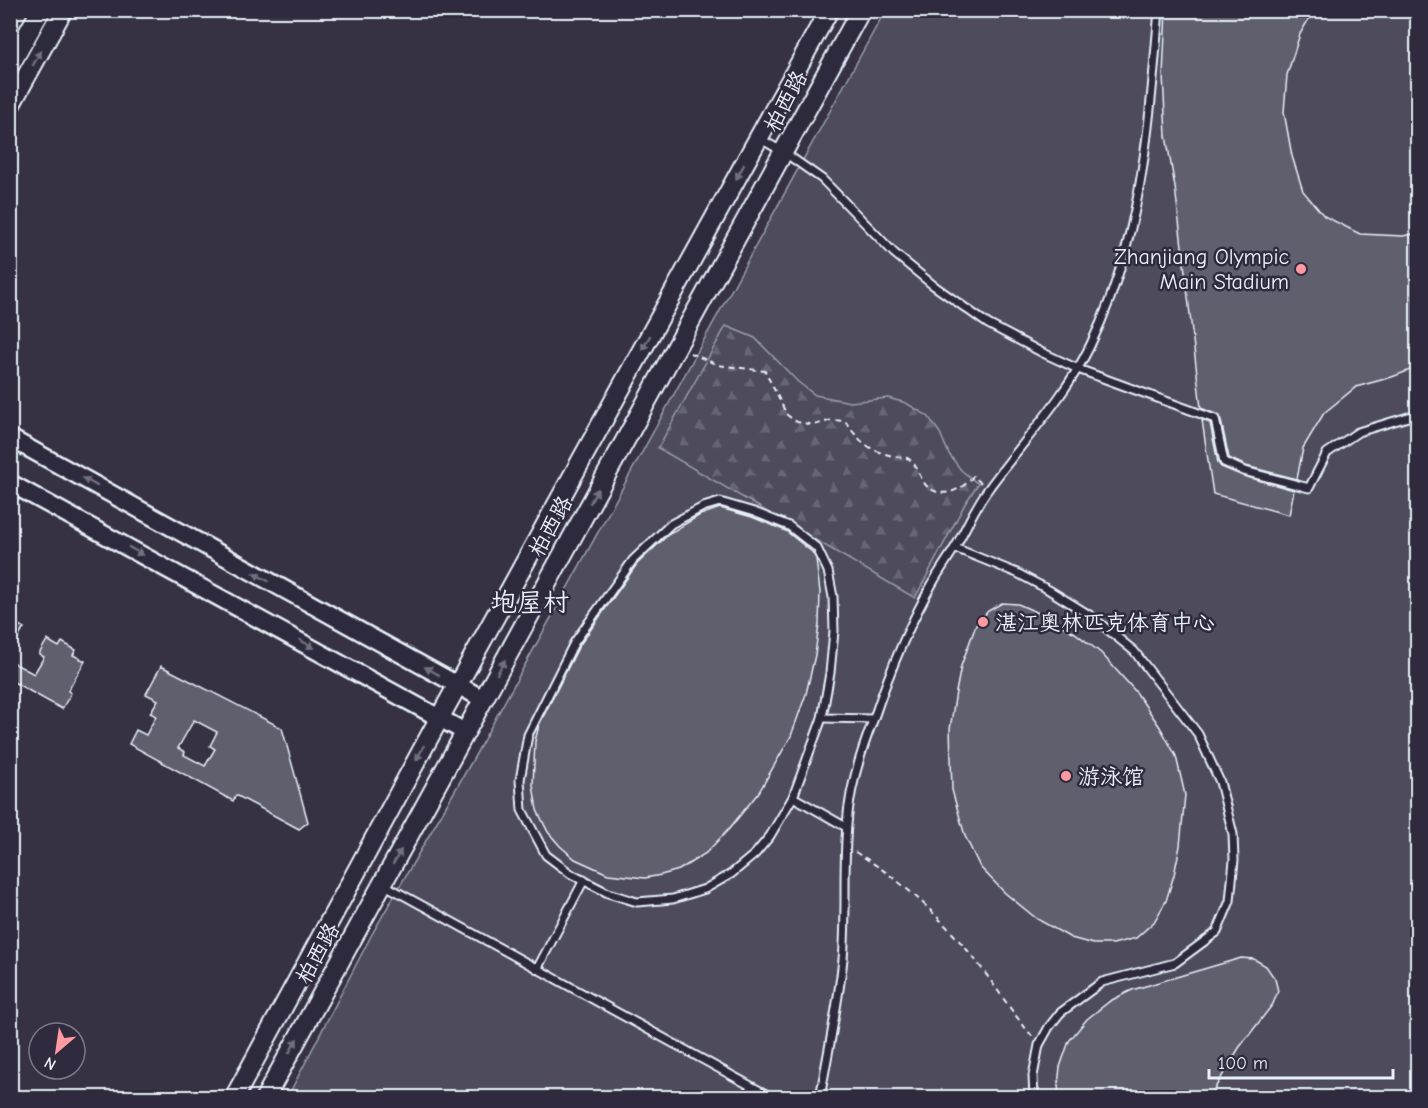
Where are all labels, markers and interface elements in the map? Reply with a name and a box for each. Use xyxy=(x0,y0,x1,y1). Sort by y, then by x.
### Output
one-way arrow xyxy=(32,49,42,66)
street label: 柏西路 xyxy=(759,66,813,137)
one-way arrow xyxy=(735,164,745,181)
place label: Zhanjiang Olympic Main Stadium xyxy=(1114,244,1289,295)
marker: Zhanjiang Olympic Main Stadium xyxy=(1294,262,1308,276)
one-way arrow xyxy=(641,335,651,352)
one-way arrow xyxy=(82,478,99,488)
one-way arrow xyxy=(589,487,599,504)
street label: 柏西路 xyxy=(524,491,578,562)
one-way arrow xyxy=(127,546,144,556)
one-way arrow xyxy=(252,572,269,582)
district label: 垉屋村 xyxy=(491,588,569,618)
place label: 湛江奥林匹克体育中心 xyxy=(995,610,1215,636)
marker: 湛江奥林匹克体育中心 xyxy=(976,615,990,629)
one-way arrow xyxy=(299,639,316,649)
one-way arrow xyxy=(496,658,506,675)
one-way arrow xyxy=(423,666,440,676)
one-way arrow xyxy=(415,745,425,762)
place label: 游泳馆 xyxy=(1078,764,1144,790)
marker: 游泳馆 xyxy=(1059,769,1073,783)
one-way arrow xyxy=(392,848,402,865)
street label: 柏西路 xyxy=(291,918,345,989)
north arrow xyxy=(27,1021,87,1081)
one-way arrow xyxy=(288,1037,298,1054)
scale bar xyxy=(1209,1042,1394,1080)
text: N xyxy=(41,1053,59,1074)
text: 100 m xyxy=(1218,1053,1268,1074)

